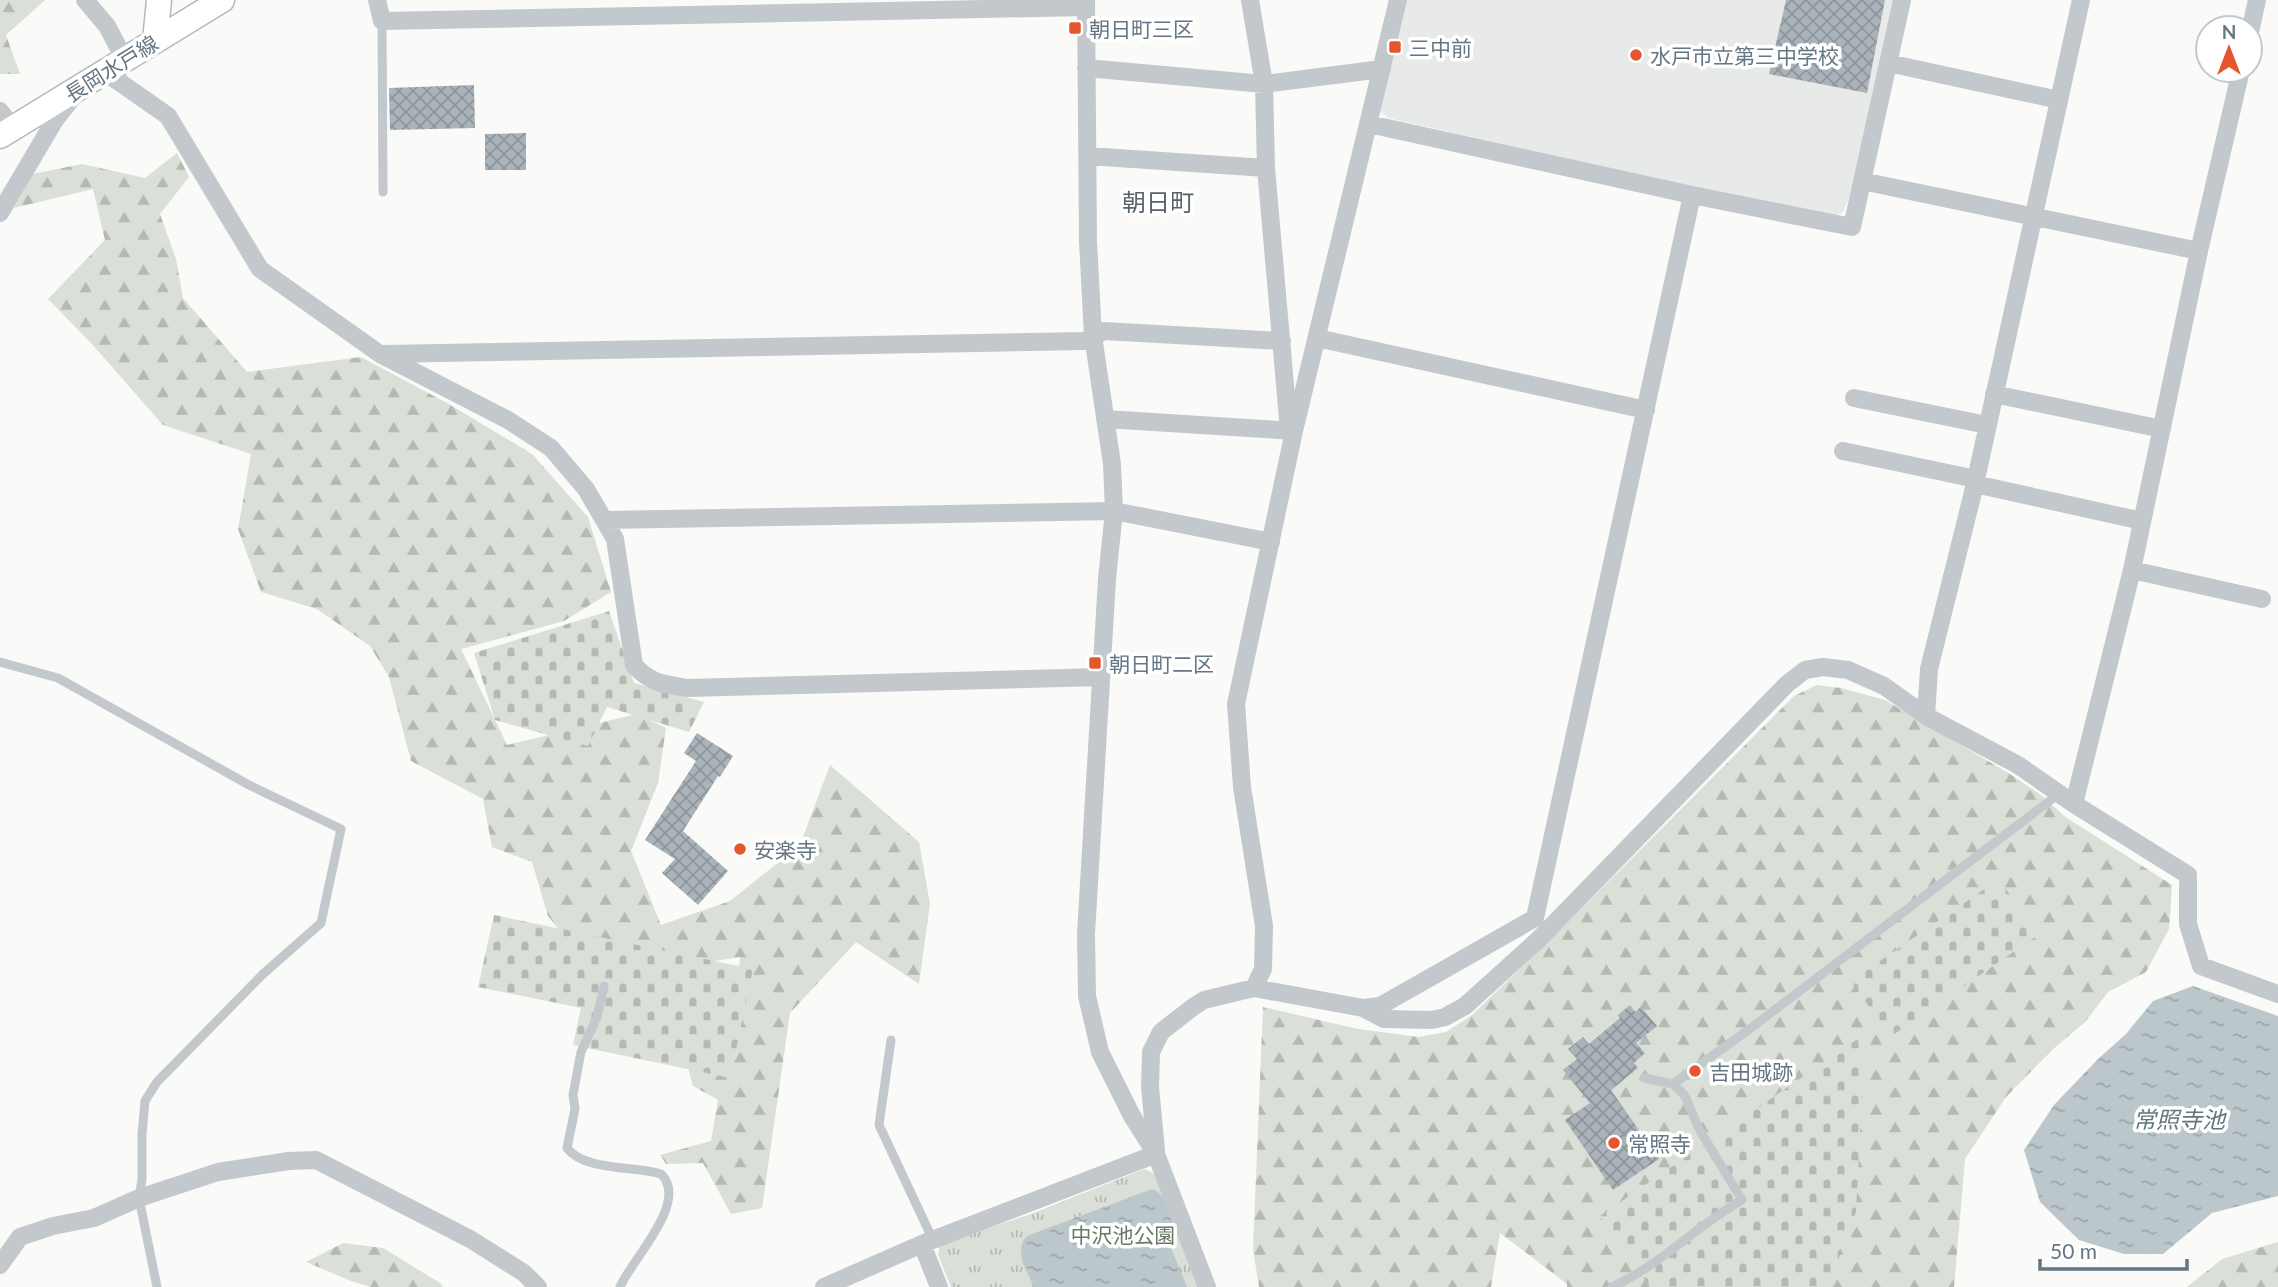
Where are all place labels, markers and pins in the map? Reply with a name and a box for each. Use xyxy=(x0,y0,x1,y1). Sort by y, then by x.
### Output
place label: 朝日町三区 xyxy=(1089,16,1194,41)
marker: 朝日町三区 xyxy=(1067,20,1083,36)
place label: 三中前 xyxy=(1409,35,1472,60)
marker: 三中前 xyxy=(1387,39,1403,55)
place label: 水戸市立第三中学校 xyxy=(1650,43,1839,68)
marker: 水戸市立第三中学校 xyxy=(1628,47,1644,63)
place label: 朝日町二区 xyxy=(1109,651,1214,676)
marker: 朝日町二区 xyxy=(1087,655,1103,671)
place label: 安楽寺 xyxy=(754,837,817,862)
marker: 安楽寺 xyxy=(732,841,748,857)
place label: 吉田城跡 xyxy=(1709,1059,1793,1084)
marker: 吉田城跡 xyxy=(1687,1063,1703,1079)
place label: 常照寺 xyxy=(1628,1131,1691,1156)
marker: 常照寺 xyxy=(1606,1135,1622,1151)

